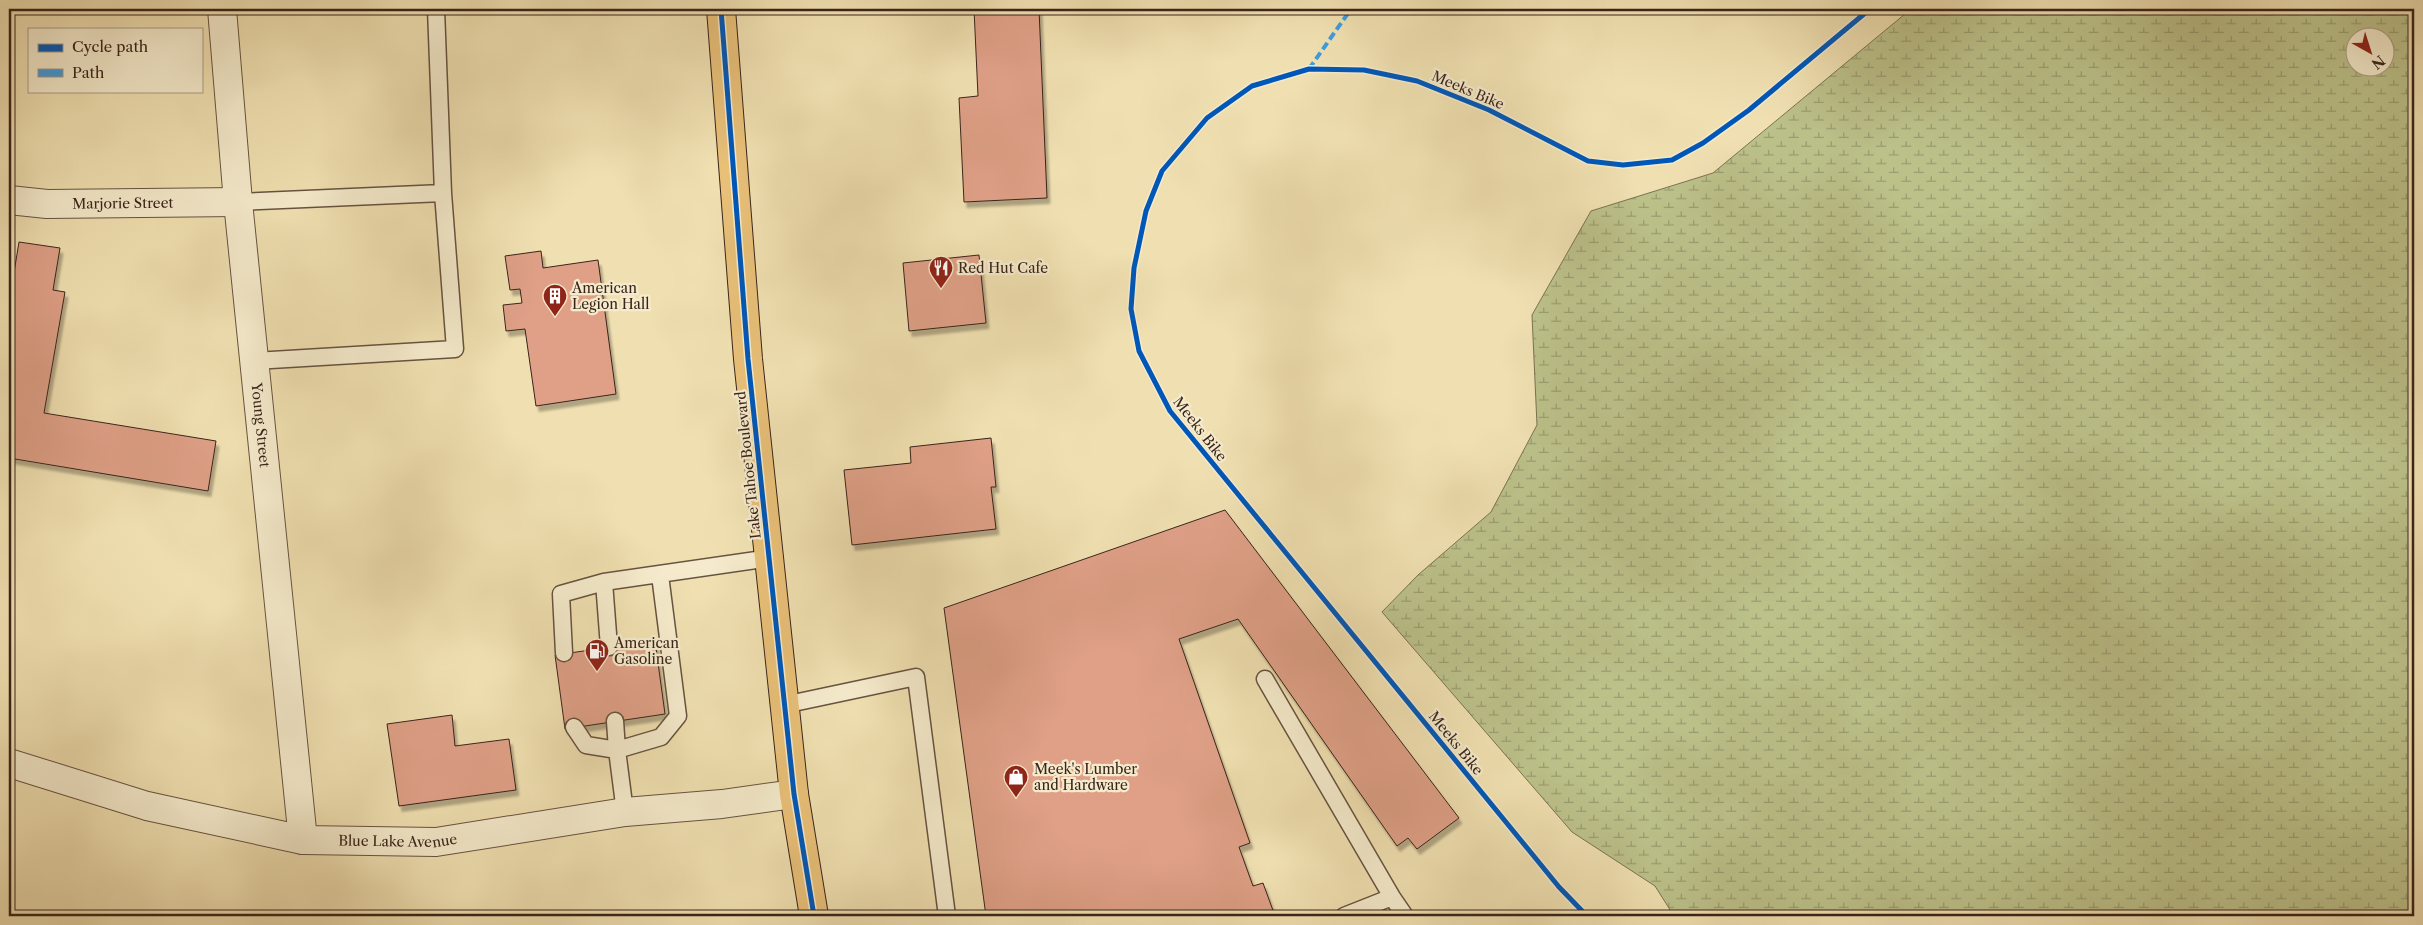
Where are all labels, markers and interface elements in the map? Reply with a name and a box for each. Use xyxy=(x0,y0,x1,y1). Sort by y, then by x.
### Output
legend xyxy=(28,28,202,92)
north arrow xyxy=(2346,28,2396,78)
text: Cycle path xyxy=(72,37,149,56)
text: N xyxy=(2368,51,2389,73)
text: Path xyxy=(72,63,105,82)
street label: Meeks Bike xyxy=(1429,67,1507,113)
street label: Marjorie Street xyxy=(72,194,174,213)
restaurant icon: Red Hut Cafe xyxy=(928,255,954,289)
place label: Red Hut Cafe xyxy=(958,259,1048,277)
place label: American Legion Hall xyxy=(571,279,649,313)
building icon: American Legion Hall xyxy=(542,283,568,317)
street label: Young Street xyxy=(247,381,274,469)
street label: Lake Tahoe Boulevard xyxy=(731,390,765,540)
street label: Meeks Bike xyxy=(1169,393,1231,465)
place label: American Gasoline xyxy=(613,634,679,668)
fuel station icon: American Gasoline xyxy=(584,638,610,672)
street label: Meeks Bike xyxy=(1425,707,1487,779)
place label: Meek's Lumber and Hardware xyxy=(1034,760,1137,794)
shop icon: Meek's Lumber and Hardware xyxy=(1003,764,1029,798)
street label: Blue Lake Avenue xyxy=(338,830,459,852)

